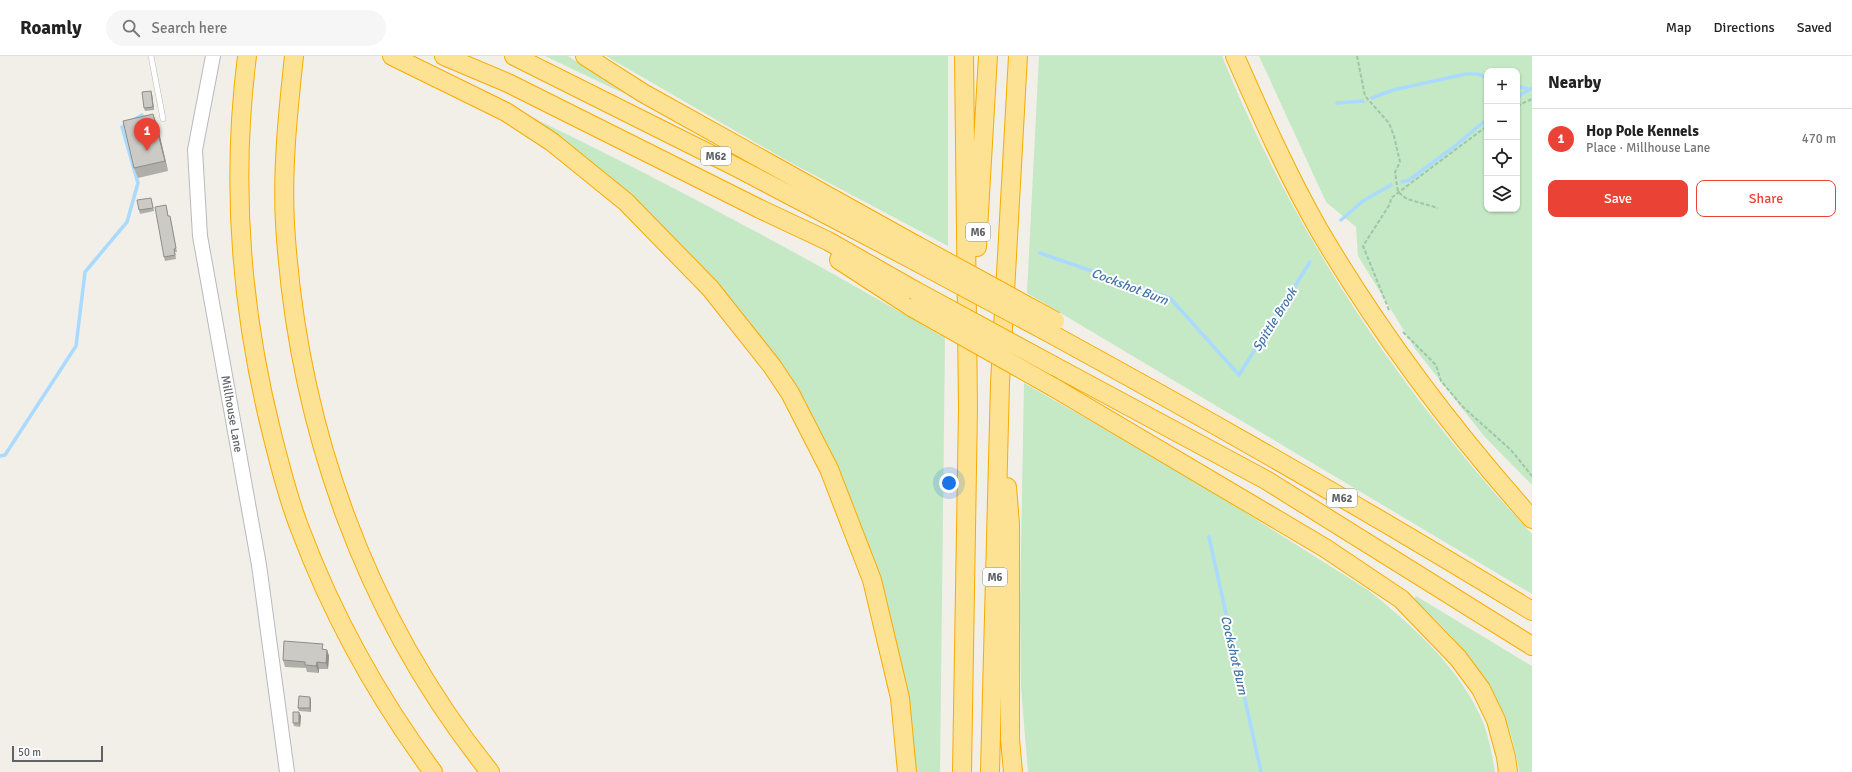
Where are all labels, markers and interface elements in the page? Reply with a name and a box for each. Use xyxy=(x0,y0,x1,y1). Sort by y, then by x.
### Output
search box xyxy=(106,10,386,46)
text: Roamly xyxy=(20,16,82,40)
icon: search xyxy=(120,17,142,39)
text: Search here xyxy=(152,19,227,37)
text: Map xyxy=(1666,19,1692,36)
text: Directions xyxy=(1714,19,1775,36)
text: Saved xyxy=(1797,19,1832,36)
map controls xyxy=(1484,68,1520,212)
button: + xyxy=(1484,68,1520,104)
text: Nearby xyxy=(1548,72,1601,93)
button: − xyxy=(1484,104,1520,140)
pin: 1 xyxy=(134,118,160,151)
text: Hop Pole Kennels xyxy=(1586,122,1699,140)
text: 1 xyxy=(1557,131,1565,147)
text: 470 m xyxy=(1802,131,1836,147)
button: locate xyxy=(1484,140,1520,176)
text: Place · Millhouse Lane xyxy=(1586,140,1710,156)
road number: M62 xyxy=(701,147,731,165)
button: layers xyxy=(1484,176,1520,212)
button: Save xyxy=(1548,180,1688,217)
button: Share xyxy=(1696,180,1836,217)
road number: M6 xyxy=(966,223,990,241)
water label: Cockshot Burn xyxy=(1089,265,1171,309)
water label: Spittle Brook xyxy=(1249,284,1301,354)
street label: Millhouse Lane xyxy=(217,374,246,454)
your location xyxy=(939,473,959,493)
road number: M62 xyxy=(1327,489,1357,507)
road number: M6 xyxy=(983,568,1007,586)
water label: Cockshot Burn xyxy=(1217,614,1251,697)
scale bar xyxy=(12,744,103,763)
text: 50 m xyxy=(18,746,41,759)

